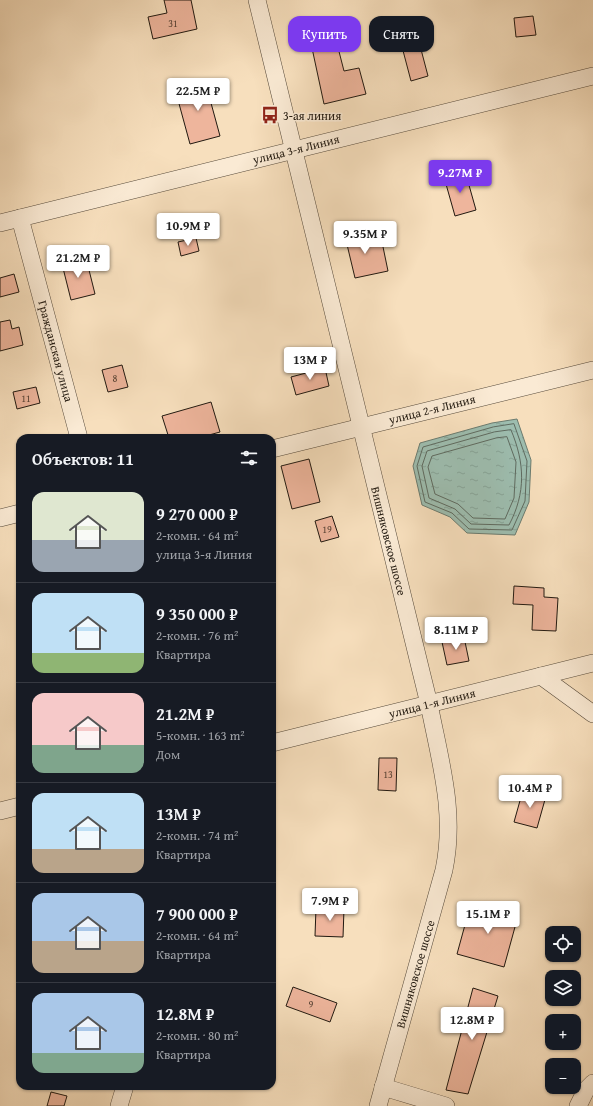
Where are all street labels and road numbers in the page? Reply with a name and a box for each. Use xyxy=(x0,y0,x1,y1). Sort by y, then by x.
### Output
street label: улица 3-я Линия xyxy=(250,130,341,168)
street label: Гражданская улица xyxy=(34,298,78,404)
street label: улица 2-я Линия xyxy=(386,390,477,428)
street label: Вишняковское шоссе xyxy=(367,485,411,598)
street label: улица 1-я Линия xyxy=(386,684,477,722)
street label: Вишняковское шоссе xyxy=(391,918,439,1030)

